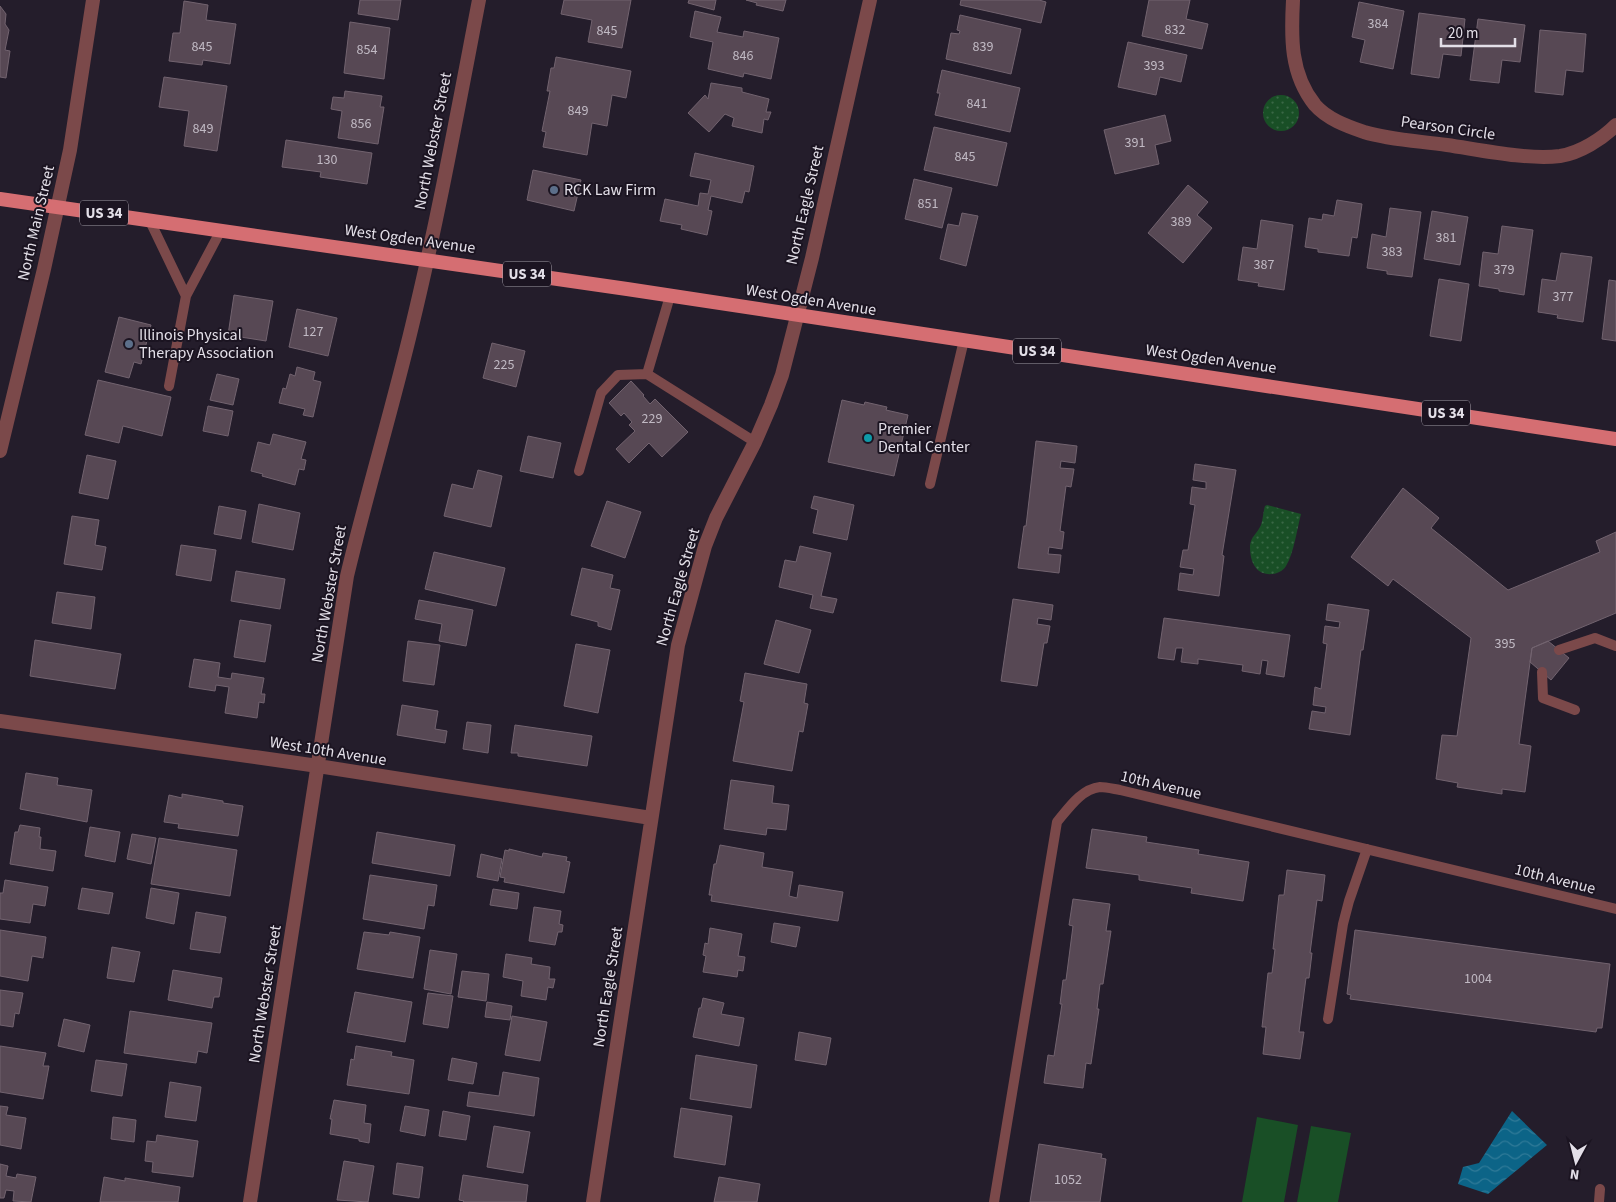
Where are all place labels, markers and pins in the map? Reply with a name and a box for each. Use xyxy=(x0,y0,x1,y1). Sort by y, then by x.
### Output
place label: RCK Law Firm xyxy=(564,179,656,201)
marker: RCK Law Firm xyxy=(548,184,560,196)
place label: Illinois Physical Therapy Association xyxy=(139,324,274,364)
marker: Illinois Physical Therapy Association xyxy=(123,338,135,350)
place label: Premier Dental Center xyxy=(878,418,970,458)
marker: Premier Dental Center xyxy=(862,432,874,444)

